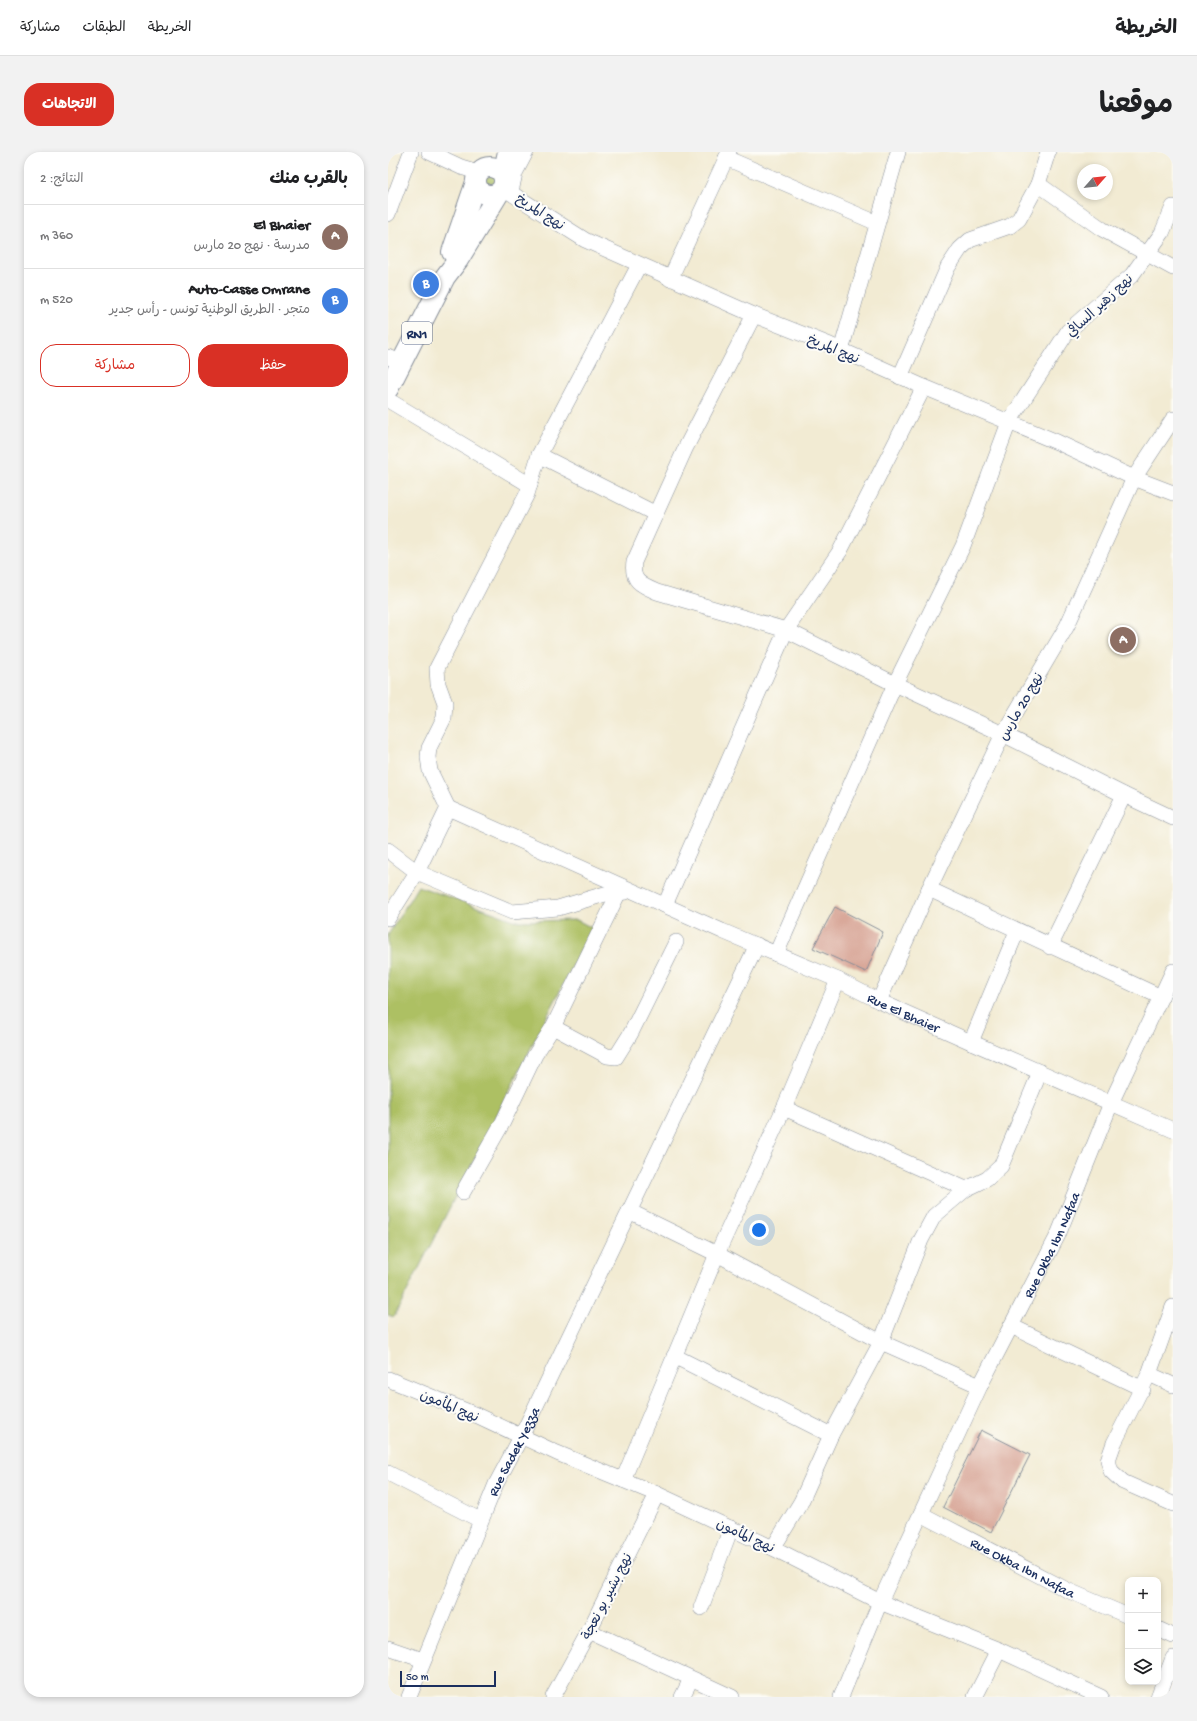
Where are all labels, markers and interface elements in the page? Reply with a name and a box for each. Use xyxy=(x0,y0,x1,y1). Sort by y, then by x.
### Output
text: الخريطة xyxy=(1115,18,1177,41)
text: مشاركة xyxy=(20,20,60,37)
text: الطبقات xyxy=(82,20,126,37)
text: الخريطة xyxy=(148,20,191,37)
button: الاتجاهات xyxy=(24,83,114,126)
text: موقعنا xyxy=(1099,90,1173,123)
north arrow xyxy=(1077,164,1113,200)
text: بالقرب منك xyxy=(269,170,348,190)
text: النتائج: 2 xyxy=(40,172,84,187)
street label: نهج المريخ xyxy=(512,191,567,235)
text: El Bhaier xyxy=(253,217,310,235)
text: 360 m xyxy=(40,229,73,244)
text: A xyxy=(331,229,339,244)
text: مدرسة · نهج 20 مارس xyxy=(194,239,310,254)
pin: B xyxy=(413,269,439,299)
street label: نهج زهير السافي xyxy=(1062,270,1138,342)
text: Auto-Casse Omrane xyxy=(189,281,310,299)
text: 520 m xyxy=(40,293,73,308)
text: B xyxy=(332,293,338,308)
text: متجر · الطريق الوطنية تونس - رأس جدير xyxy=(109,303,310,318)
road number: RN1 xyxy=(402,322,432,344)
street label: نهج المريخ xyxy=(805,332,862,369)
button: مشاركة xyxy=(40,344,190,387)
button: حفظ xyxy=(198,344,348,387)
pin: A xyxy=(1110,625,1136,655)
street label: نهج 20 مارس xyxy=(996,670,1048,744)
street label: Rue El Bhaier xyxy=(864,990,943,1038)
street label: Rue Okba Ibn Nafaa xyxy=(1021,1189,1086,1302)
your location xyxy=(749,1220,769,1240)
street label: نهج المأمون xyxy=(417,1385,482,1427)
street label: Rue Sadek Yezza xyxy=(486,1404,546,1499)
street label: نهج المأمون xyxy=(713,1515,778,1558)
street label: Rue Okba Ibn Nafaa xyxy=(967,1535,1078,1604)
street label: نهج بشير بو نعجة xyxy=(579,1551,637,1643)
map controls xyxy=(1125,1577,1161,1685)
button: + xyxy=(1125,1577,1161,1613)
button: − xyxy=(1125,1613,1161,1649)
button: layers xyxy=(1125,1649,1161,1685)
scale bar xyxy=(400,1669,496,1688)
text: 50 m xyxy=(406,1672,428,1684)

